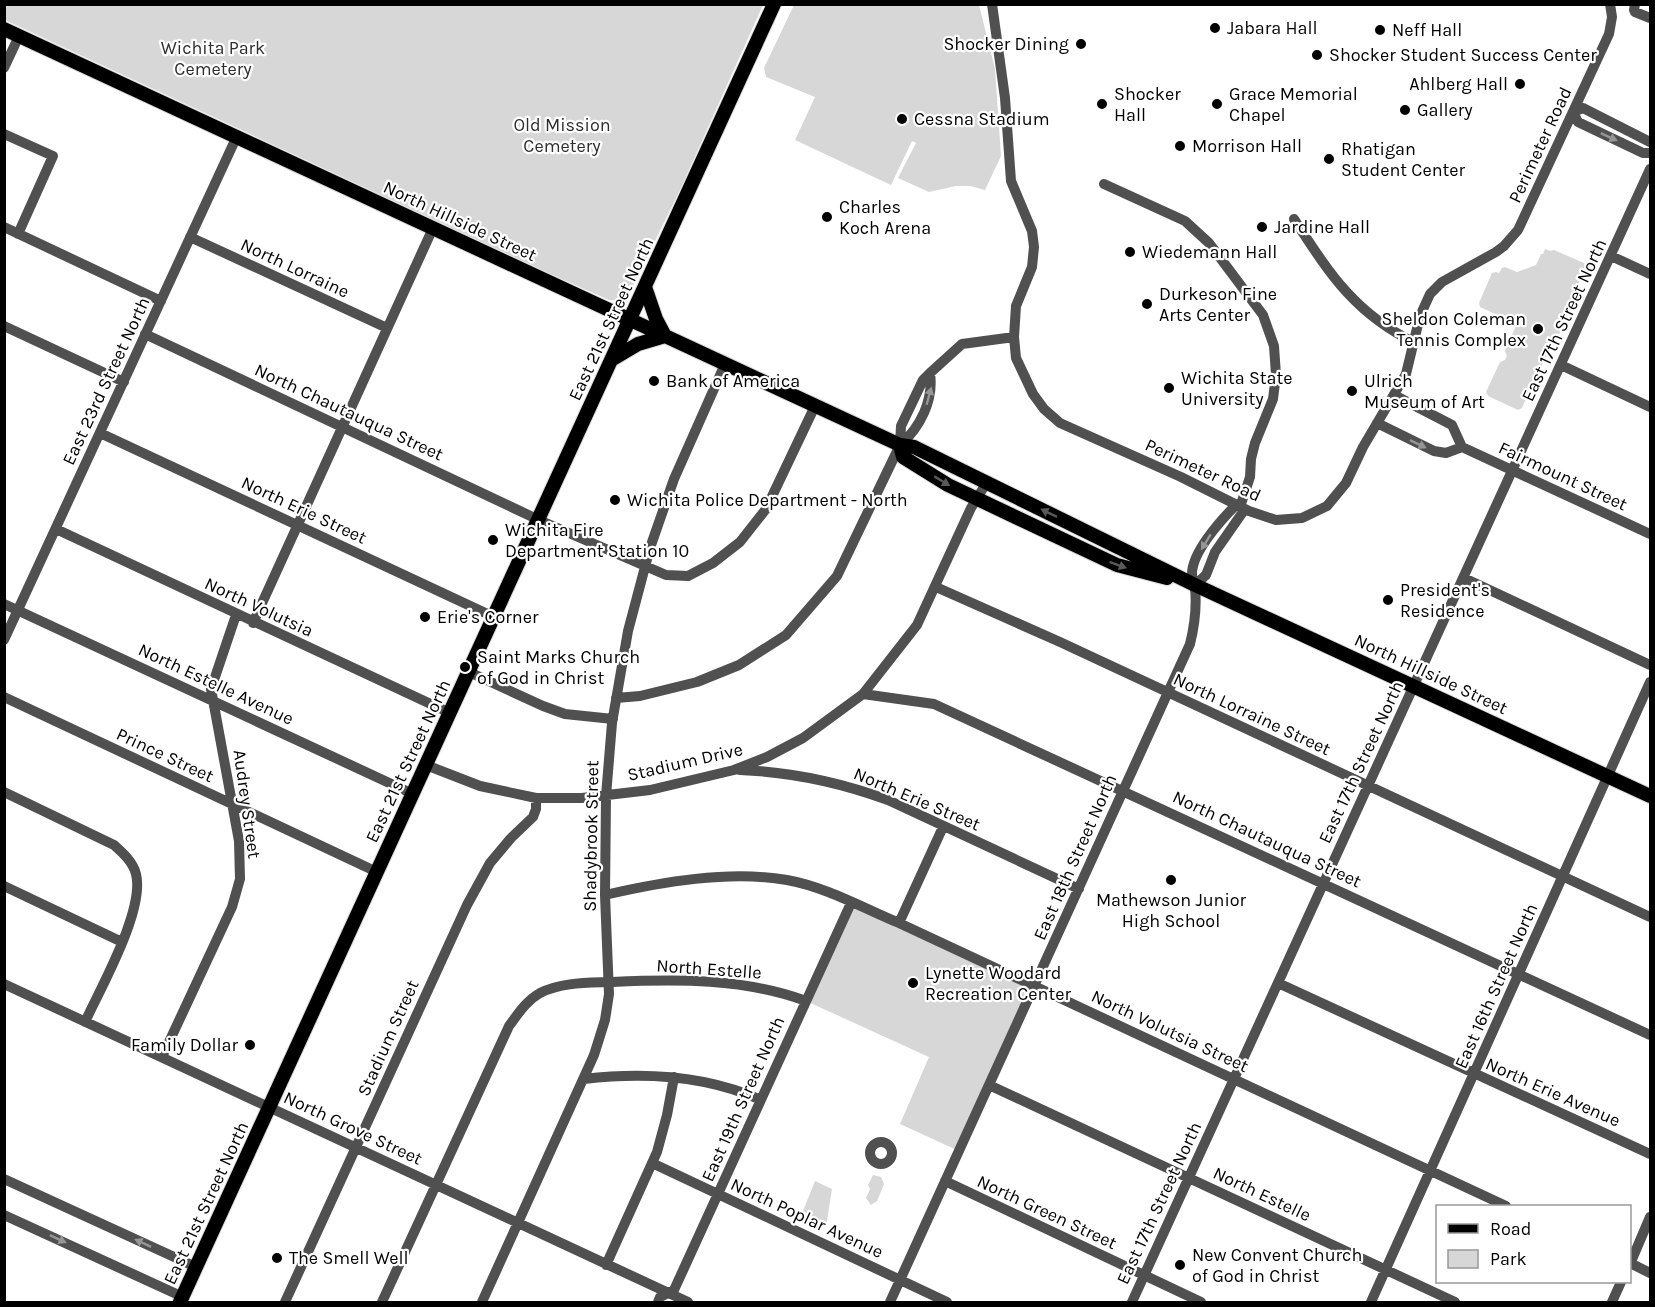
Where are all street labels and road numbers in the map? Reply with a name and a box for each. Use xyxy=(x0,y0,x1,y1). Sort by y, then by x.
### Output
street label: Perimeter Road xyxy=(1504,84,1576,206)
street label: North Hillside Street xyxy=(380,176,540,266)
street label: North Lorraine xyxy=(237,233,353,303)
street label: East 21st Street North xyxy=(564,234,658,404)
street label: East 17th Street North xyxy=(1517,235,1611,405)
street label: East 23rd Street North xyxy=(57,293,155,469)
street label: North Chautauqua Street xyxy=(251,359,447,466)
street label: Perimeter Road xyxy=(1142,434,1264,506)
street label: Fairmount Street xyxy=(1495,437,1631,516)
street label: North Erie Street xyxy=(238,471,370,549)
street label: North Volutsia xyxy=(201,572,317,642)
street label: North Hillside Street xyxy=(1351,629,1511,719)
street label: North Estelle Avenue xyxy=(135,638,297,730)
street label: North Lorraine Street xyxy=(1170,668,1334,760)
street label: East 21st Street North xyxy=(361,676,455,846)
street label: East 17th Street North xyxy=(1314,677,1408,847)
street label: Prince Street xyxy=(113,723,217,787)
street label: Stadium Drive xyxy=(625,738,745,786)
street label: Audrey Street xyxy=(228,748,266,860)
street label: Shadybrook Street xyxy=(579,760,603,912)
street label: North Erie Street xyxy=(850,762,984,836)
street label: East 18th Street North xyxy=(1028,771,1122,943)
street label: North Chautauqua Street xyxy=(1169,786,1365,893)
street label: East 16th Street North xyxy=(1450,900,1542,1072)
street label: North Estelle xyxy=(656,954,762,984)
street label: Stadium Street xyxy=(353,976,424,1100)
street label: North Volutsia Street xyxy=(1088,985,1252,1077)
street label: East 19th Street North xyxy=(697,1013,789,1185)
street label: North Erie Avenue xyxy=(1482,1052,1624,1132)
street label: North Grove Street xyxy=(280,1086,426,1170)
street label: East 21st Street North xyxy=(159,1118,253,1288)
street label: East 17th Street North xyxy=(1112,1118,1206,1288)
street label: North Estelle xyxy=(1210,1162,1314,1226)
street label: North Green Street xyxy=(974,1170,1121,1254)
street label: North Poplar Avenue xyxy=(727,1173,887,1263)

